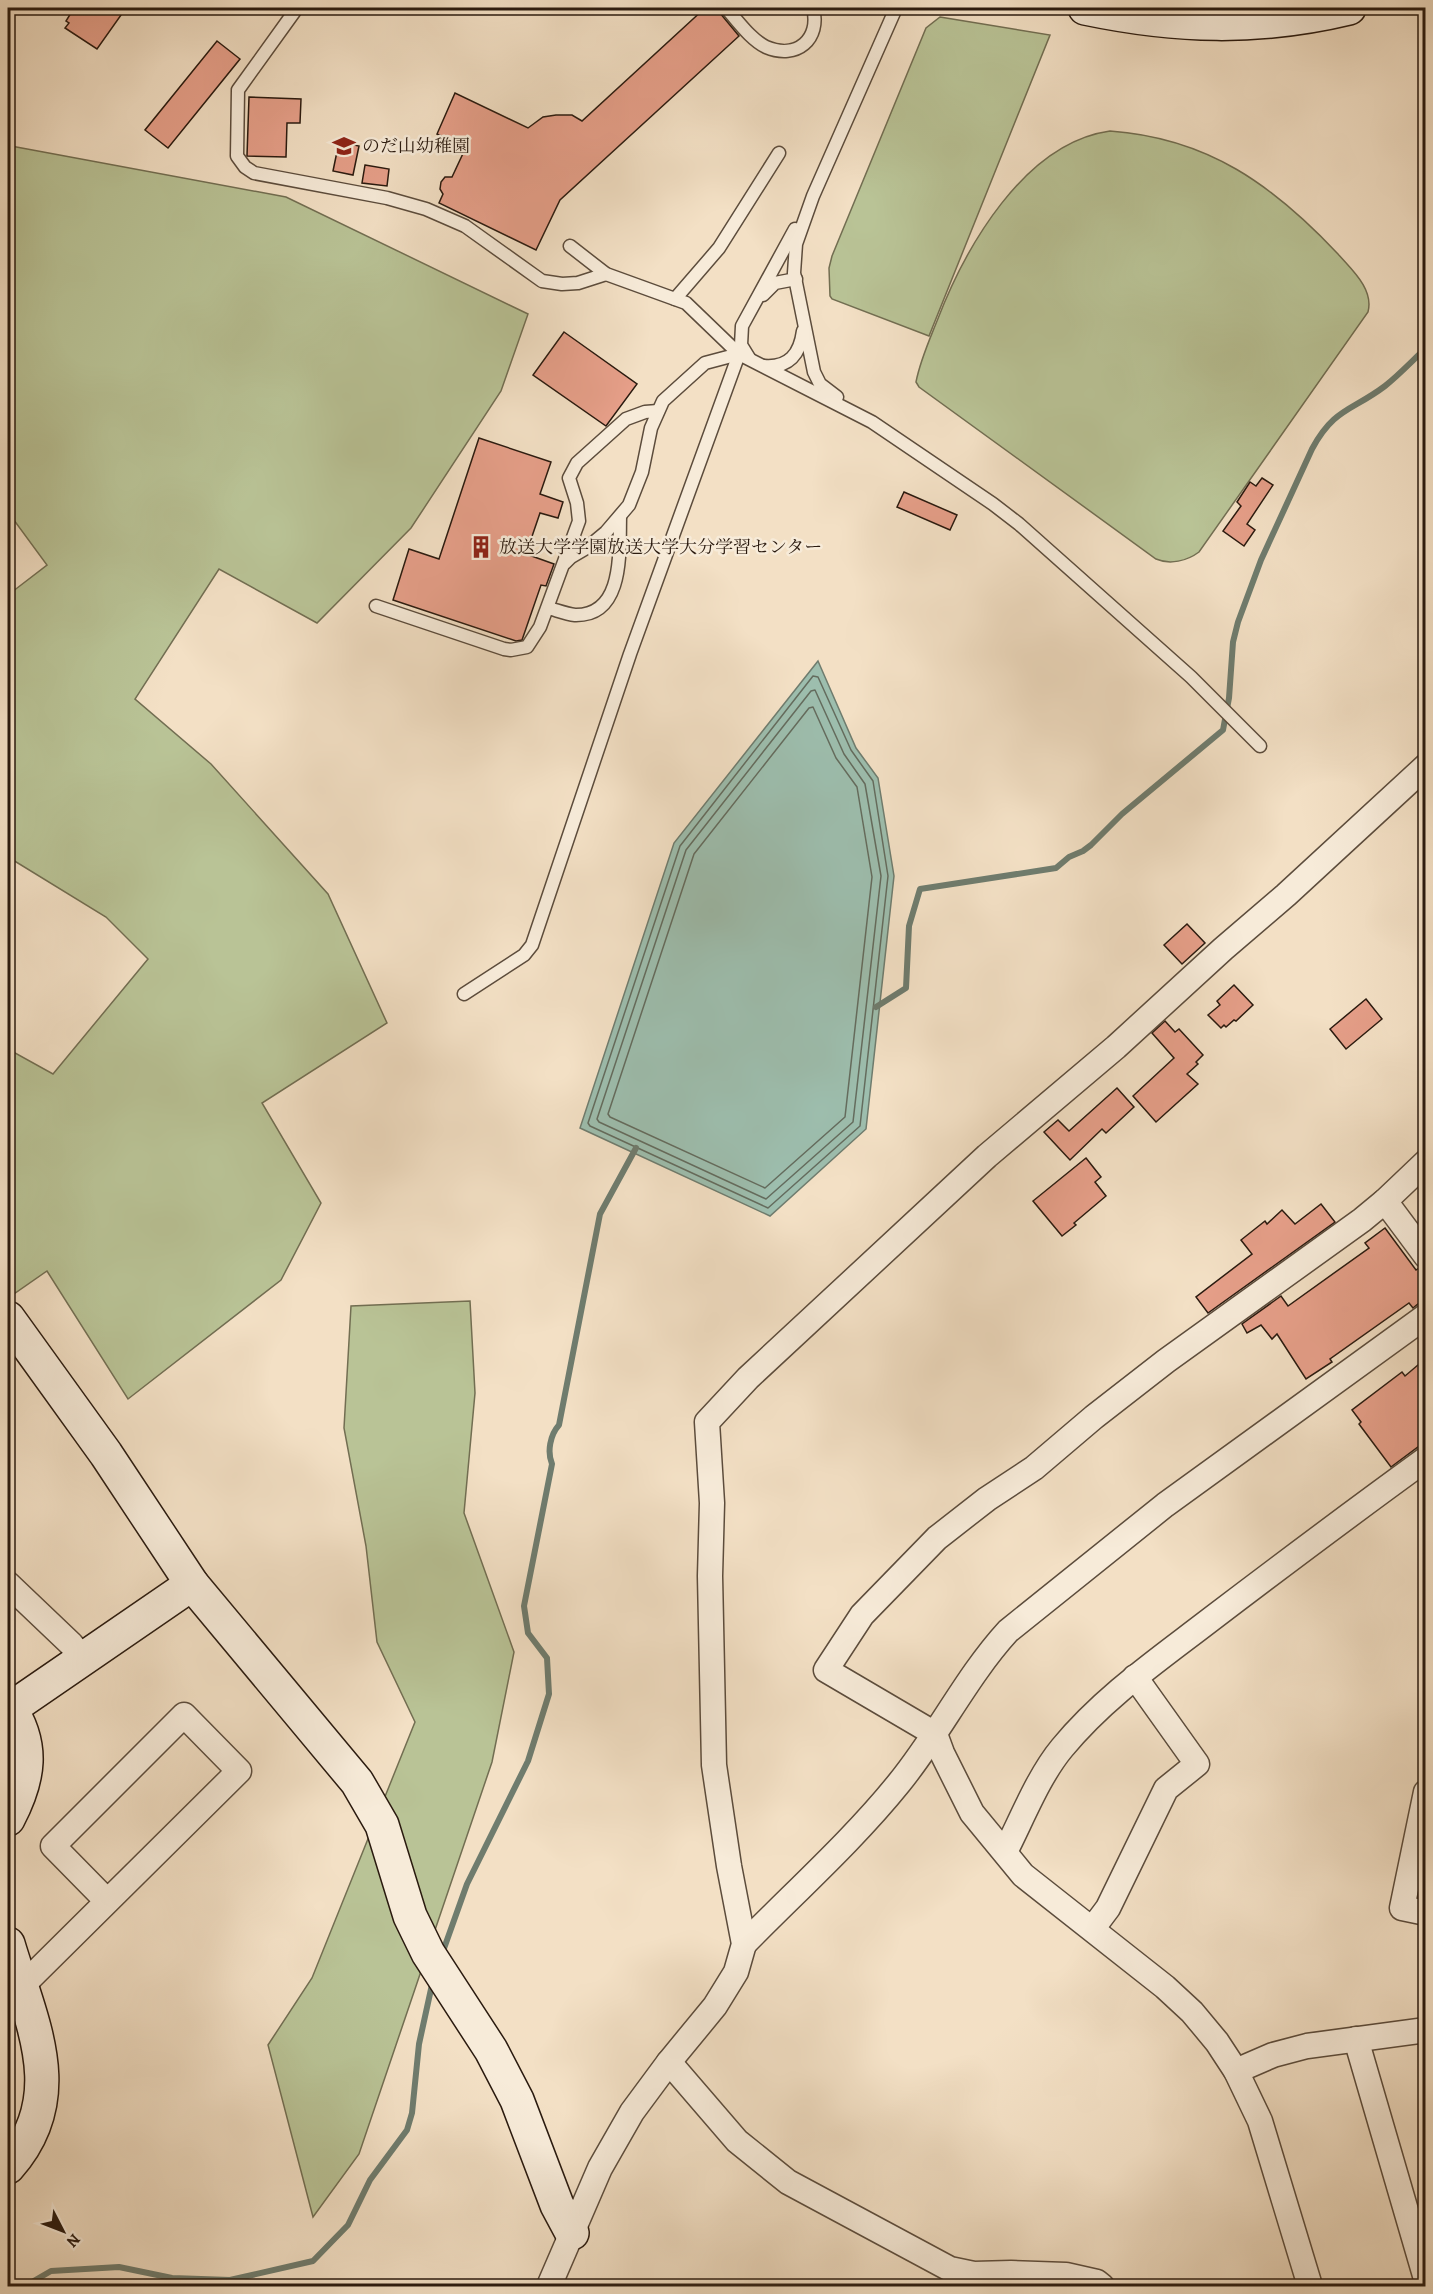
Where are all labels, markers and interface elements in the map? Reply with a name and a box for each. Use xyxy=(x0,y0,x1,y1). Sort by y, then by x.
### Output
school or university icon: のだ山幼稚園 xyxy=(331,133,357,159)
place label: のだ山幼稚園 xyxy=(362,134,470,158)
building icon: 放送大学学園放送大学大分学習センター xyxy=(468,534,494,560)
place label: 放送大学学園放送大学大分学習センター xyxy=(499,535,822,559)
north arrow xyxy=(33,2201,93,2261)
text: N xyxy=(61,2229,85,2252)

